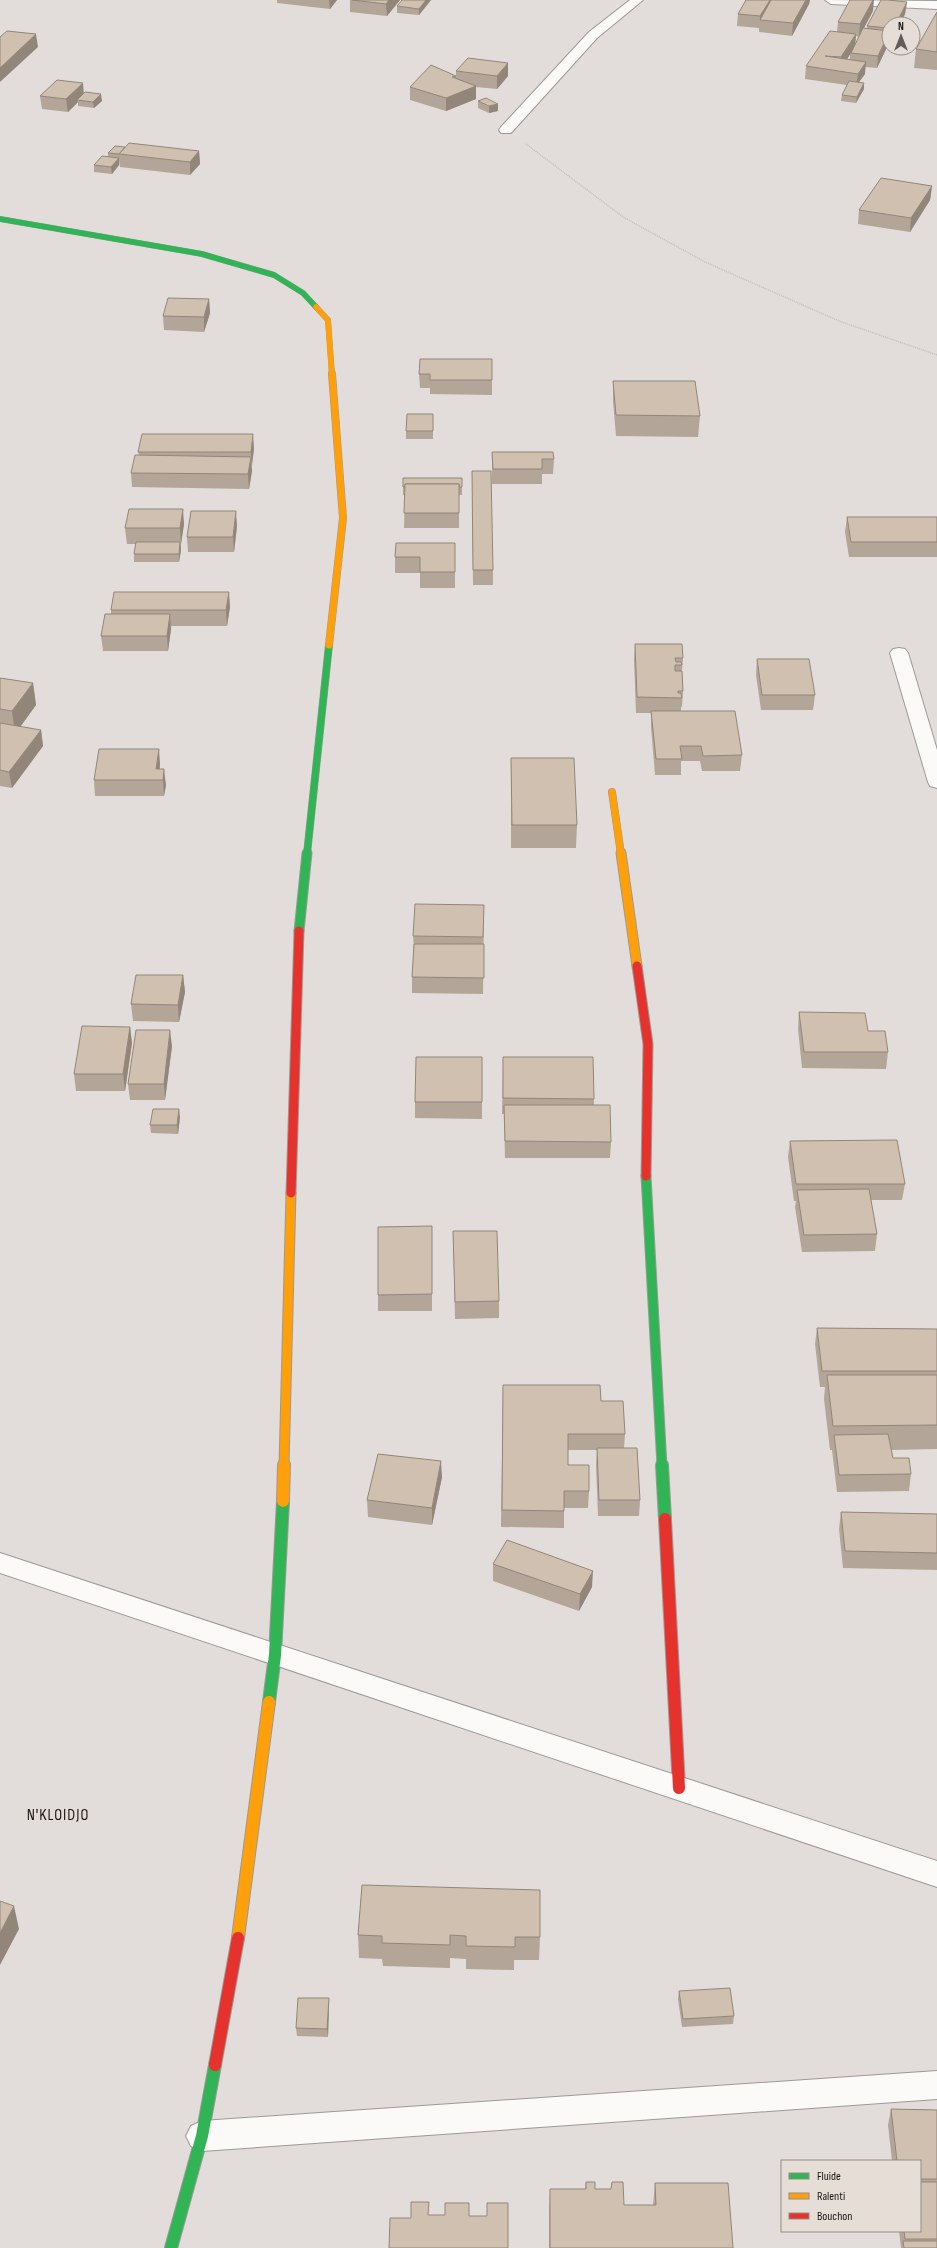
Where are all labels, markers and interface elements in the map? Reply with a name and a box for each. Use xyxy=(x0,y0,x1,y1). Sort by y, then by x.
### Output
north arrow xyxy=(881,16,921,56)
text: N xyxy=(898,20,904,33)
district label: N'KLOIDJO xyxy=(27,1806,89,1825)
legend xyxy=(781,2160,921,2232)
text: Fluide xyxy=(817,2169,841,2184)
text: Ralenti xyxy=(817,2189,845,2204)
text: Bouchon xyxy=(817,2209,852,2224)

